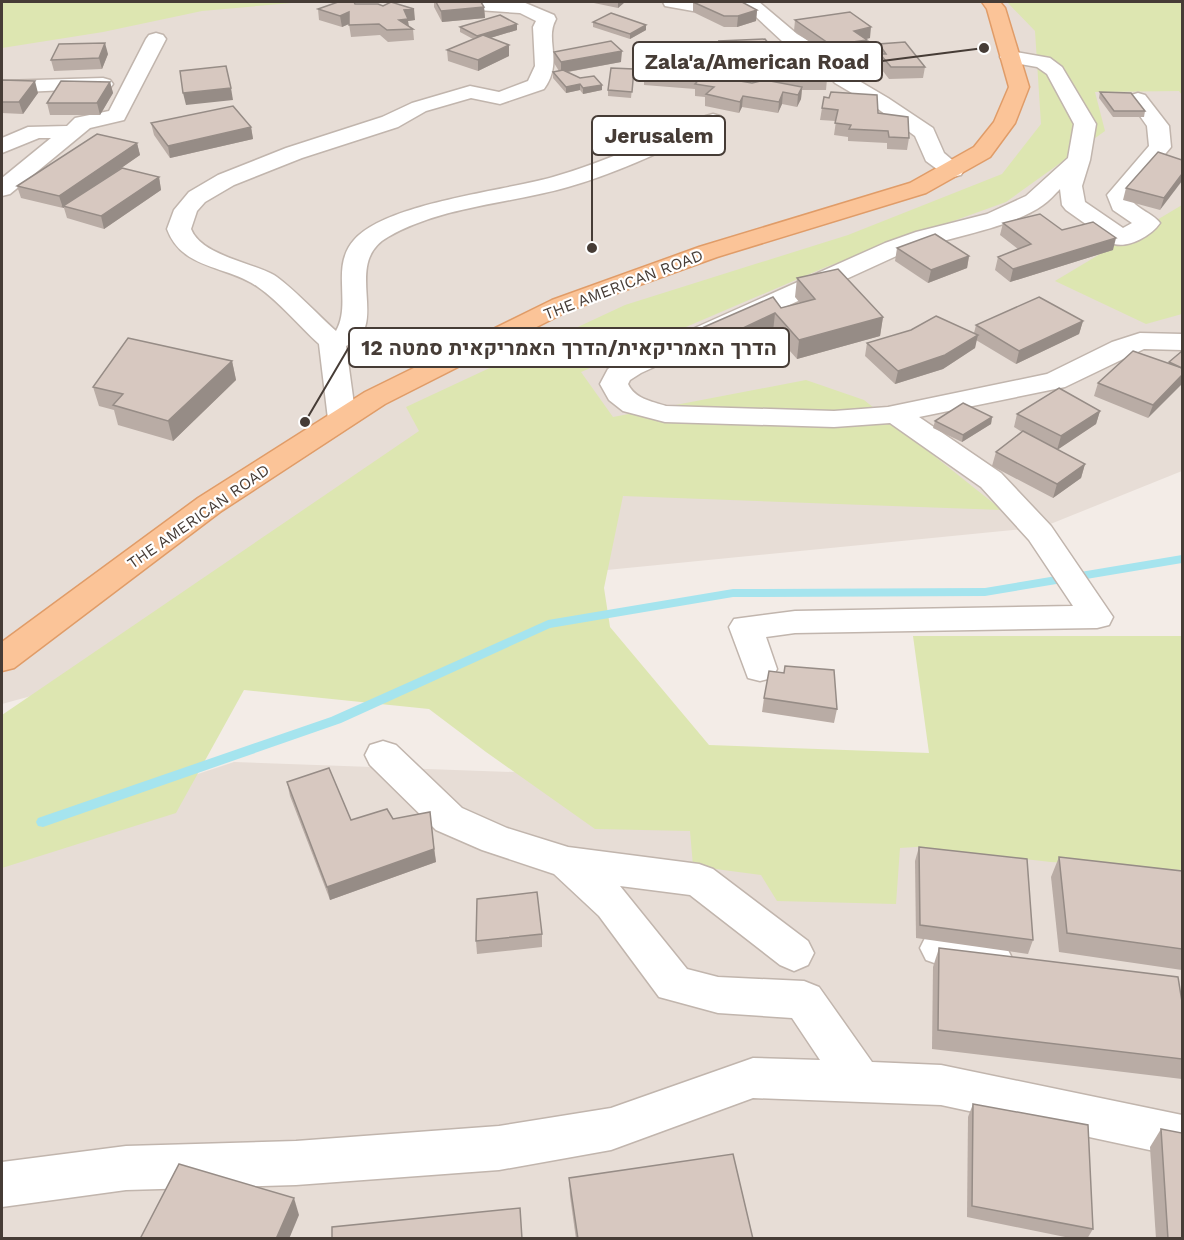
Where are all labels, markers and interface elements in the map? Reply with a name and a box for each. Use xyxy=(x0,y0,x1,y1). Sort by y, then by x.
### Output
callout: Zala'a/American Road xyxy=(633,42,882,81)
text: Zala'a/American Road xyxy=(645,49,869,74)
callout: Jerusalem xyxy=(592,116,725,155)
text: Jerusalem xyxy=(604,123,714,148)
street label: THE AMERICAN ROAD xyxy=(541,245,706,324)
callout: הדרך האמריקאית/הדרך האמריקאית סמטה 12 xyxy=(349,328,789,367)
text: הדרך האמריקאית/הדרך האמריקאית סמטה 12 xyxy=(361,335,777,360)
street label: THE AMERICAN ROAD xyxy=(124,460,273,573)

